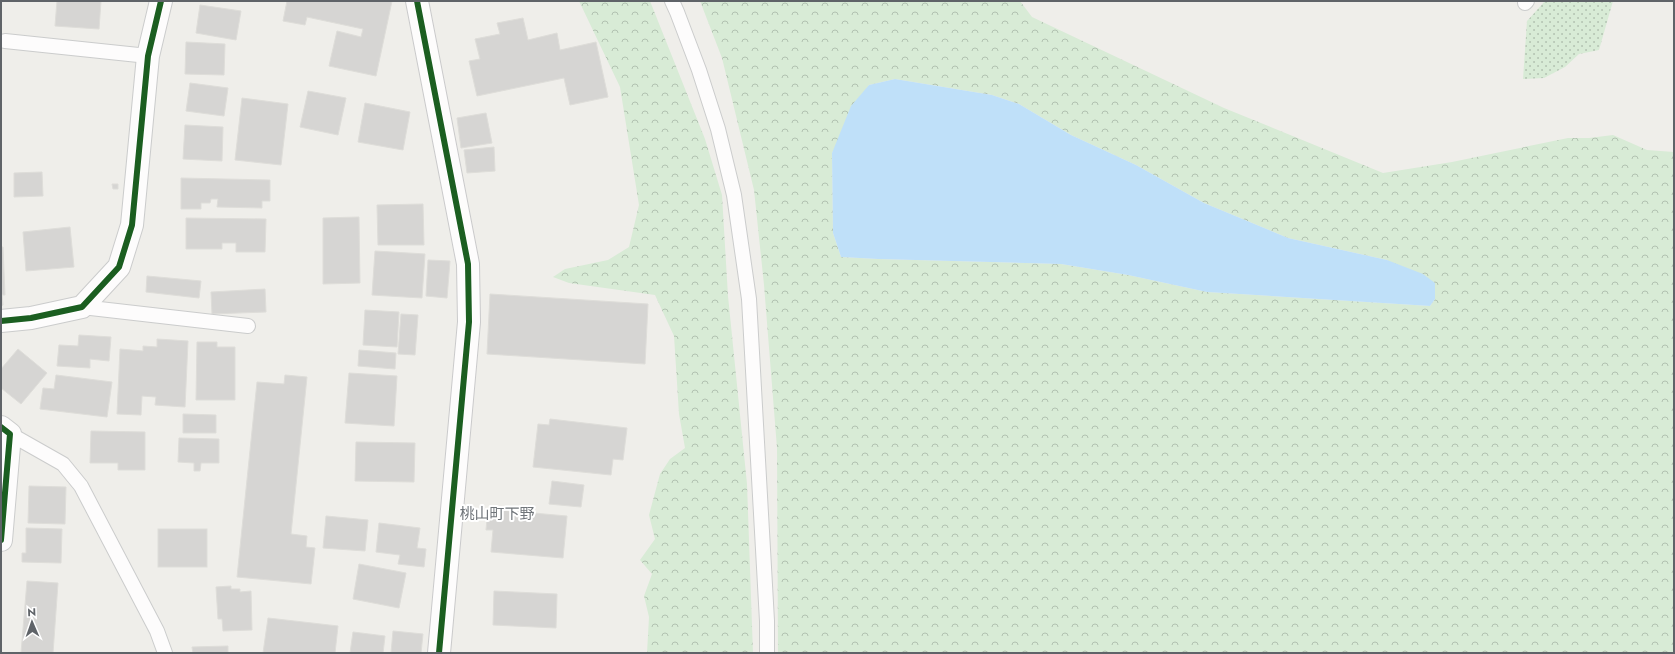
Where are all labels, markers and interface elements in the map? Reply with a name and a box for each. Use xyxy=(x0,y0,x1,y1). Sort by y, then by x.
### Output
district label: 桃山町下野 xyxy=(459,503,535,525)
north arrow xyxy=(12,602,52,642)
text: N xyxy=(27,604,36,620)

